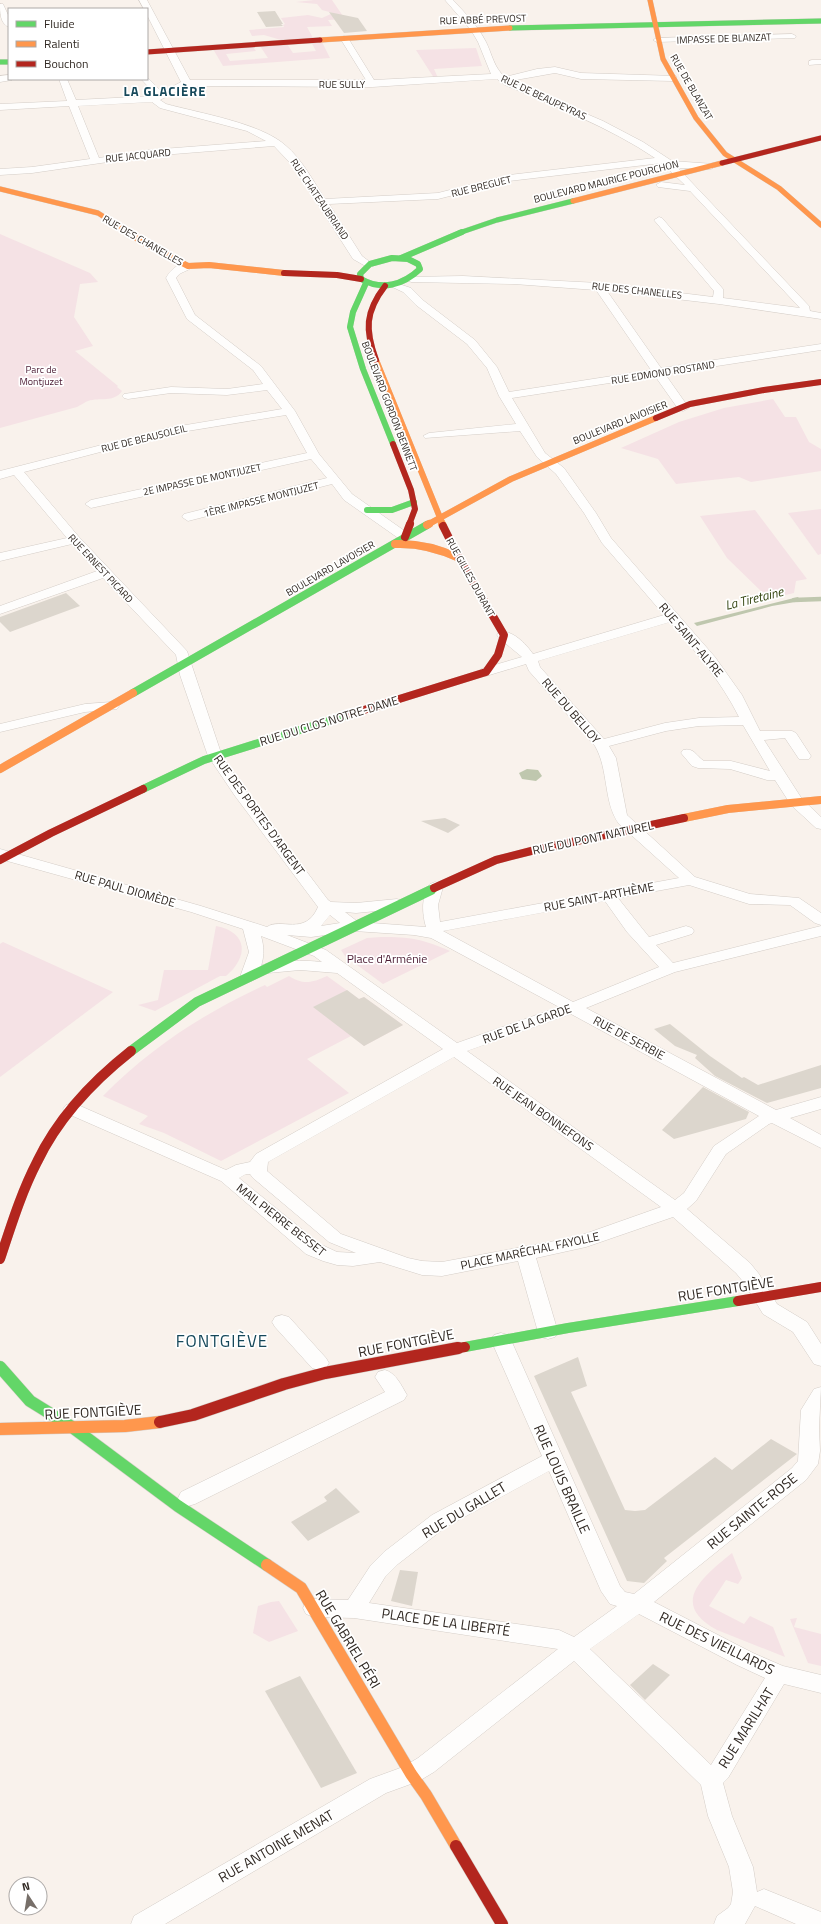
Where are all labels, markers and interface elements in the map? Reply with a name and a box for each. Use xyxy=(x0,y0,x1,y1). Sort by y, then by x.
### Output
legend xyxy=(8,8,148,80)
street label: RUE ABBÉ PREVOST xyxy=(439,10,527,29)
text: Fluide xyxy=(44,14,75,33)
street label: IMPASSE DE BLANZAT xyxy=(676,29,772,48)
text: Ralenti xyxy=(44,34,79,53)
street label: RUE DE BLANZAT xyxy=(666,51,717,124)
text: Bouchon xyxy=(44,54,89,73)
street label: RUE DE BEAUPEYRAS xyxy=(499,71,589,124)
street label: RUE SULLY xyxy=(319,77,366,92)
district label: LA GLACIÈRE xyxy=(124,81,206,101)
street label: RUE JACQUARD xyxy=(104,145,172,166)
street label: RUE CHATEAUBRIAND xyxy=(287,156,352,243)
street label: BOULEVARD MAURICE POURCHON xyxy=(532,156,680,207)
street label: RUE BREGUET xyxy=(449,172,513,201)
street label: RUE DES CHANELLES xyxy=(100,211,186,270)
street label: RUE DES CHANELLES xyxy=(591,278,683,303)
street label: BOULEVARD GORDON BENNETT xyxy=(358,339,422,474)
street label: RUE EDMOND ROSTAND xyxy=(610,357,716,388)
park label: Parc de Montjuzet xyxy=(19,362,63,389)
street label: BOULEVARD LAVOISIER xyxy=(571,397,670,448)
street label: RUE DE BEAUSOLEIL xyxy=(100,420,189,456)
street label: 2E IMPASSE DE MONTJUZET xyxy=(141,459,263,499)
street label: 1ÈRE IMPASSE MONTJUZET xyxy=(202,478,321,521)
street label: RUE ERNEST PICARD xyxy=(65,530,137,606)
street label: RUE GILLES DURANT xyxy=(443,535,499,620)
street label: BOULEVARD LAVOISIER xyxy=(283,537,378,600)
water label: La Tiretaine xyxy=(723,581,786,615)
street label: RUE SAINT-ALYRE xyxy=(655,598,728,681)
street label: RUE DU BELLOY xyxy=(537,674,606,748)
street label: RUE DU CLOS NOTRE-DAME xyxy=(257,690,401,751)
street label: RUE DES PORTES D'ARGENT xyxy=(209,750,310,879)
street label: RUE DU PONT NATUREL xyxy=(531,815,655,860)
street label: RUE PAUL DIOMÈDE xyxy=(73,865,178,912)
street label: RUE SAINT-ARTHÈME xyxy=(542,876,656,917)
park label: Place d'Arménie xyxy=(347,949,427,968)
street label: RUE DE LA GARDE xyxy=(480,999,574,1048)
street label: RUE DE SERBIE xyxy=(590,1011,669,1065)
street label: RUE JEAN BONNEFONS xyxy=(489,1072,598,1156)
street label: MAIL PIERRE BESSET xyxy=(232,1178,331,1261)
street label: PLACE MARÉCHAL FAYOLLE xyxy=(459,1226,602,1275)
street label: RUE FONTGIÈVE xyxy=(676,1270,776,1306)
street label: RUE FONTGIÈVE xyxy=(356,1323,456,1362)
district label: FONTGIÈVE xyxy=(176,1328,268,1354)
street label: RUE FONTGIÈVE xyxy=(44,1398,142,1425)
street label: RUE LOUIS BRAILLE xyxy=(529,1421,596,1537)
street label: RUE SAINTE-ROSE xyxy=(702,1467,802,1554)
street label: RUE DU GALLET xyxy=(418,1476,510,1543)
street label: RUE GABRIEL PÉRI xyxy=(311,1585,386,1692)
street label: PLACE DE LA LIBERTÉ xyxy=(380,1602,512,1641)
street label: RUE DES VIEILLARDS xyxy=(656,1606,778,1680)
street label: RUE MARILHAT xyxy=(712,1683,779,1772)
street label: RUE ANTOINE MENAT xyxy=(214,1804,338,1887)
north arrow xyxy=(8,1876,48,1916)
text: N xyxy=(21,1878,31,1895)

